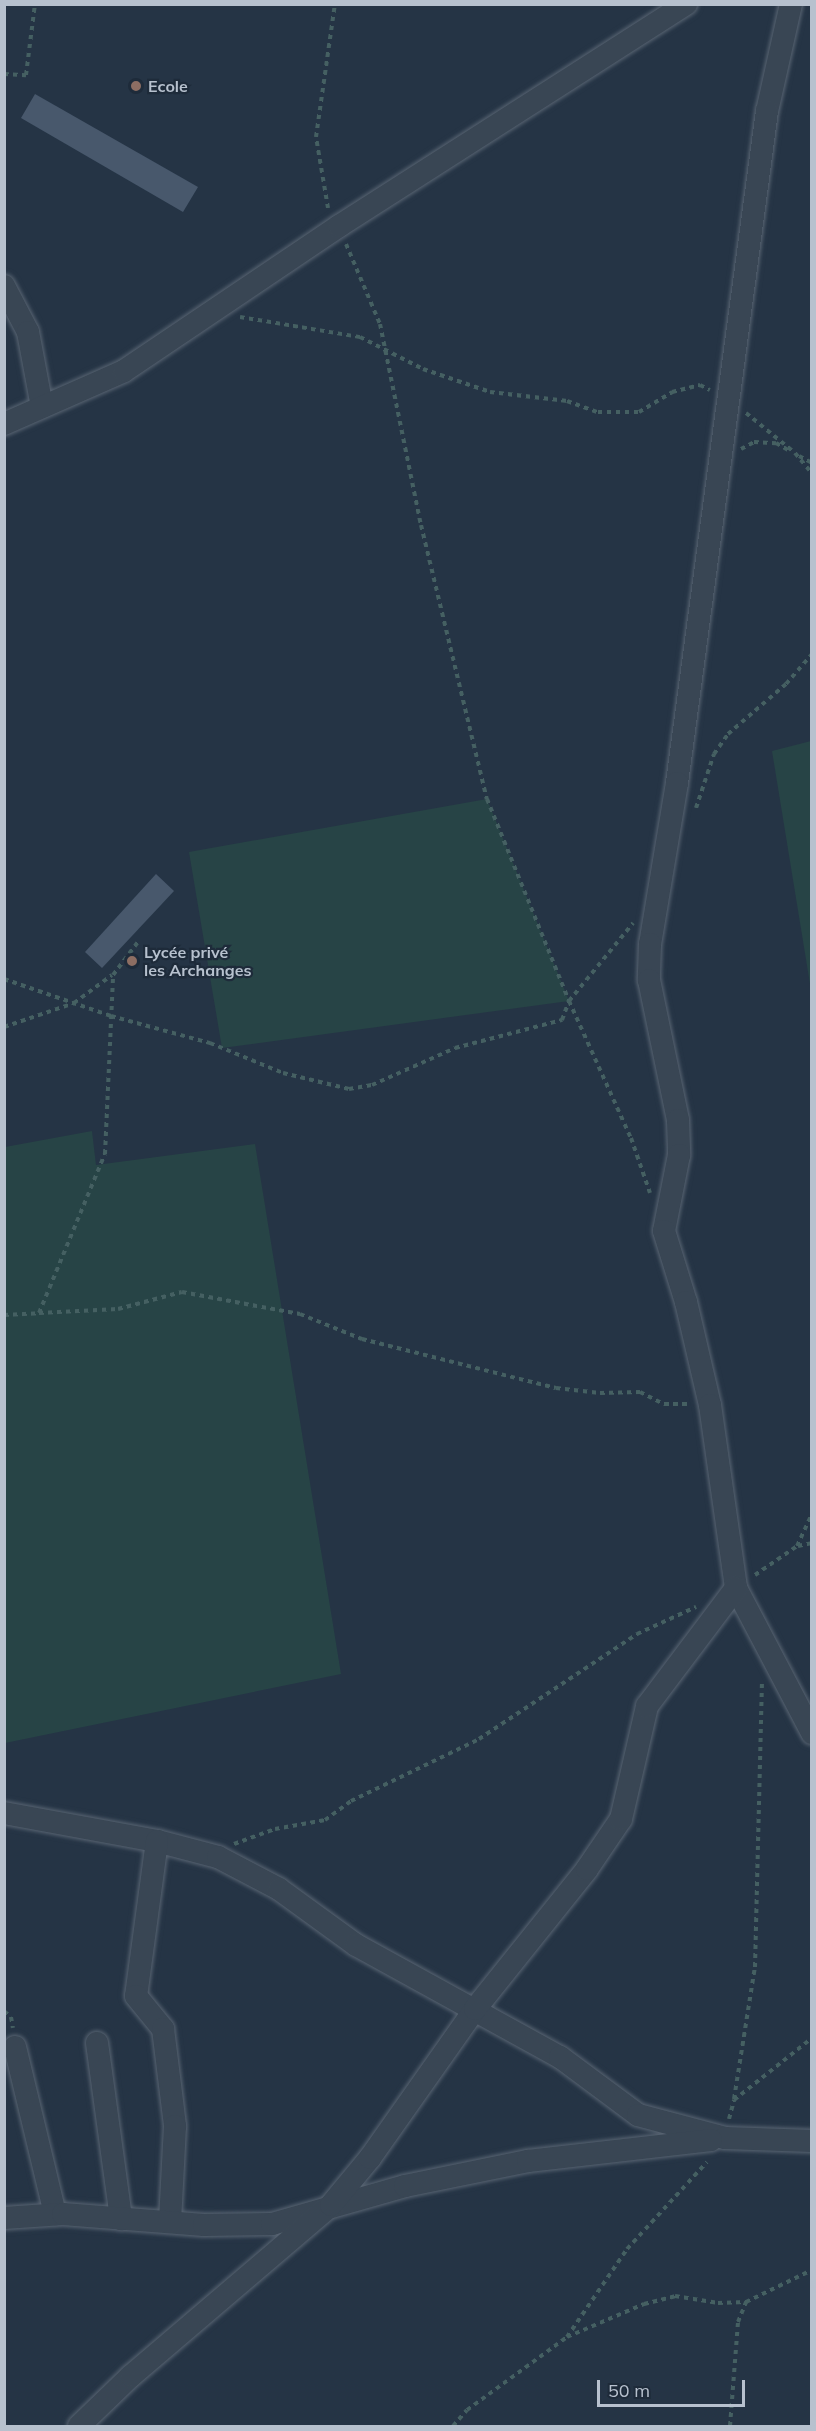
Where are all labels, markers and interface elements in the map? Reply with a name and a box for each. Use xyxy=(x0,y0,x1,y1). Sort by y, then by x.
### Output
place label: Ecole xyxy=(148,76,188,96)
marker: Ecole xyxy=(129,79,143,93)
place label: Lycée privé les Archanges xyxy=(144,942,252,980)
marker: Lycée privé les Archanges xyxy=(125,954,139,968)
scale bar xyxy=(600,2368,748,2406)
text: 50 m xyxy=(608,2379,650,2402)

